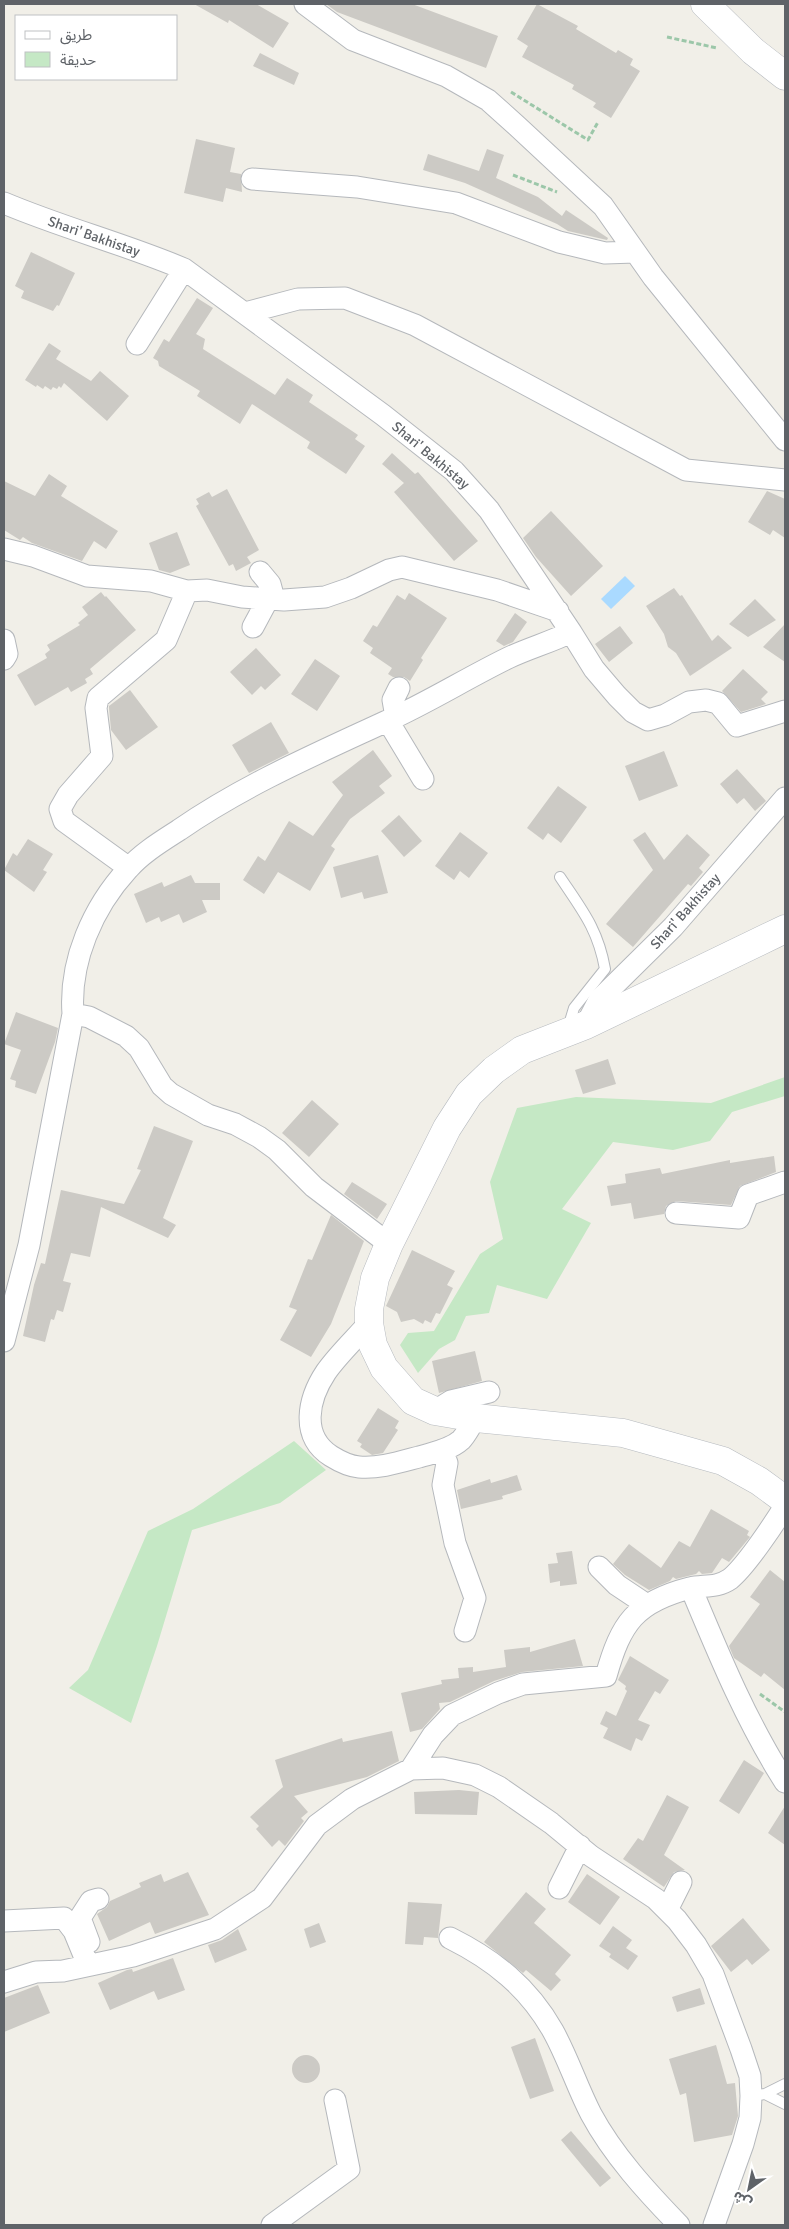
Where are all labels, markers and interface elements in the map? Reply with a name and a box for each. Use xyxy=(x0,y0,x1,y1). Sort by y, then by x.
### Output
legend xyxy=(15,15,178,80)
text: طريق xyxy=(60,26,92,45)
text: حديقة xyxy=(60,51,96,69)
street label: Shari' Bakhistay xyxy=(46,213,142,260)
street label: Shari' Bakhistay xyxy=(388,418,473,493)
street label: Shari' Bakhistay xyxy=(647,870,724,953)
north arrow xyxy=(724,2164,774,2214)
text: ش xyxy=(730,2187,755,2212)

